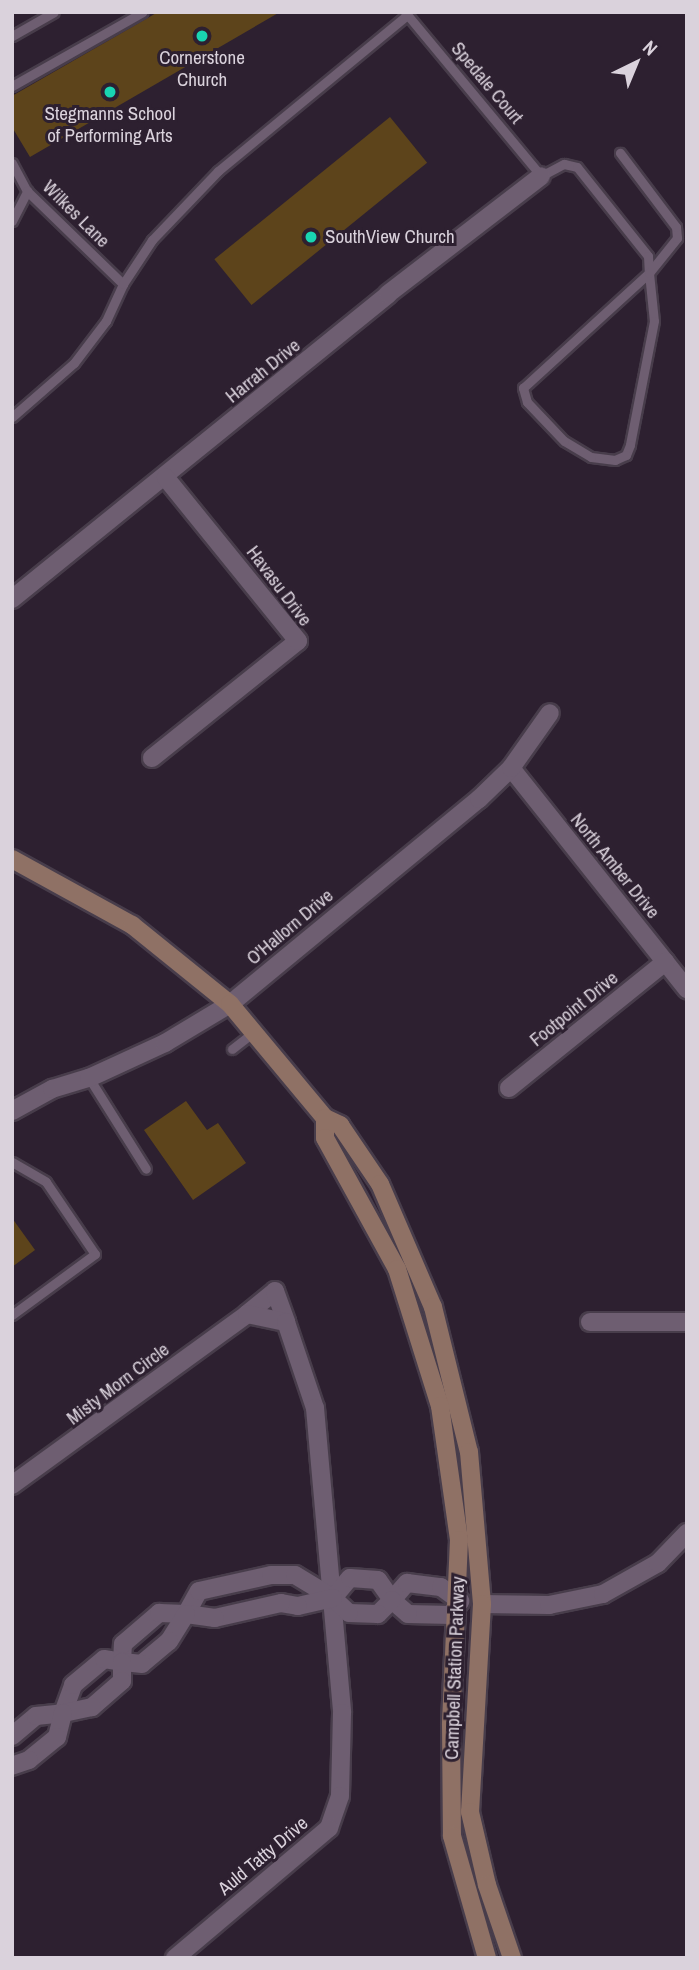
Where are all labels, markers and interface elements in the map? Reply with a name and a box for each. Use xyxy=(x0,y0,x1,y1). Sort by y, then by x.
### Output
marker: Cornerstone Church xyxy=(194,28,210,44)
north arrow xyxy=(601,28,671,98)
text: N xyxy=(637,34,663,61)
street label: Spedale Court xyxy=(446,38,528,128)
place label: Cornerstone Church xyxy=(159,47,245,91)
marker: Stegmanns School of Performing Arts xyxy=(102,84,118,100)
place label: Stegmanns School of Performing Arts xyxy=(45,103,175,147)
street label: Wilkes Lane xyxy=(38,176,114,252)
place label: SouthView Church xyxy=(325,226,455,248)
marker: SouthView Church xyxy=(303,229,319,245)
street label: Harrah Drive xyxy=(221,334,305,408)
street label: Havasu Drive xyxy=(241,541,317,631)
street label: North Amber Drive xyxy=(565,808,665,924)
street label: O'Hallorn Drive xyxy=(242,884,338,970)
street label: Footpoint Drive xyxy=(525,967,623,1051)
street label: Misty Morn Circle xyxy=(62,1338,174,1430)
street label: Campbell Station Parkway xyxy=(440,1576,470,1760)
street label: Auld Tatty Drive xyxy=(213,1812,313,1900)

